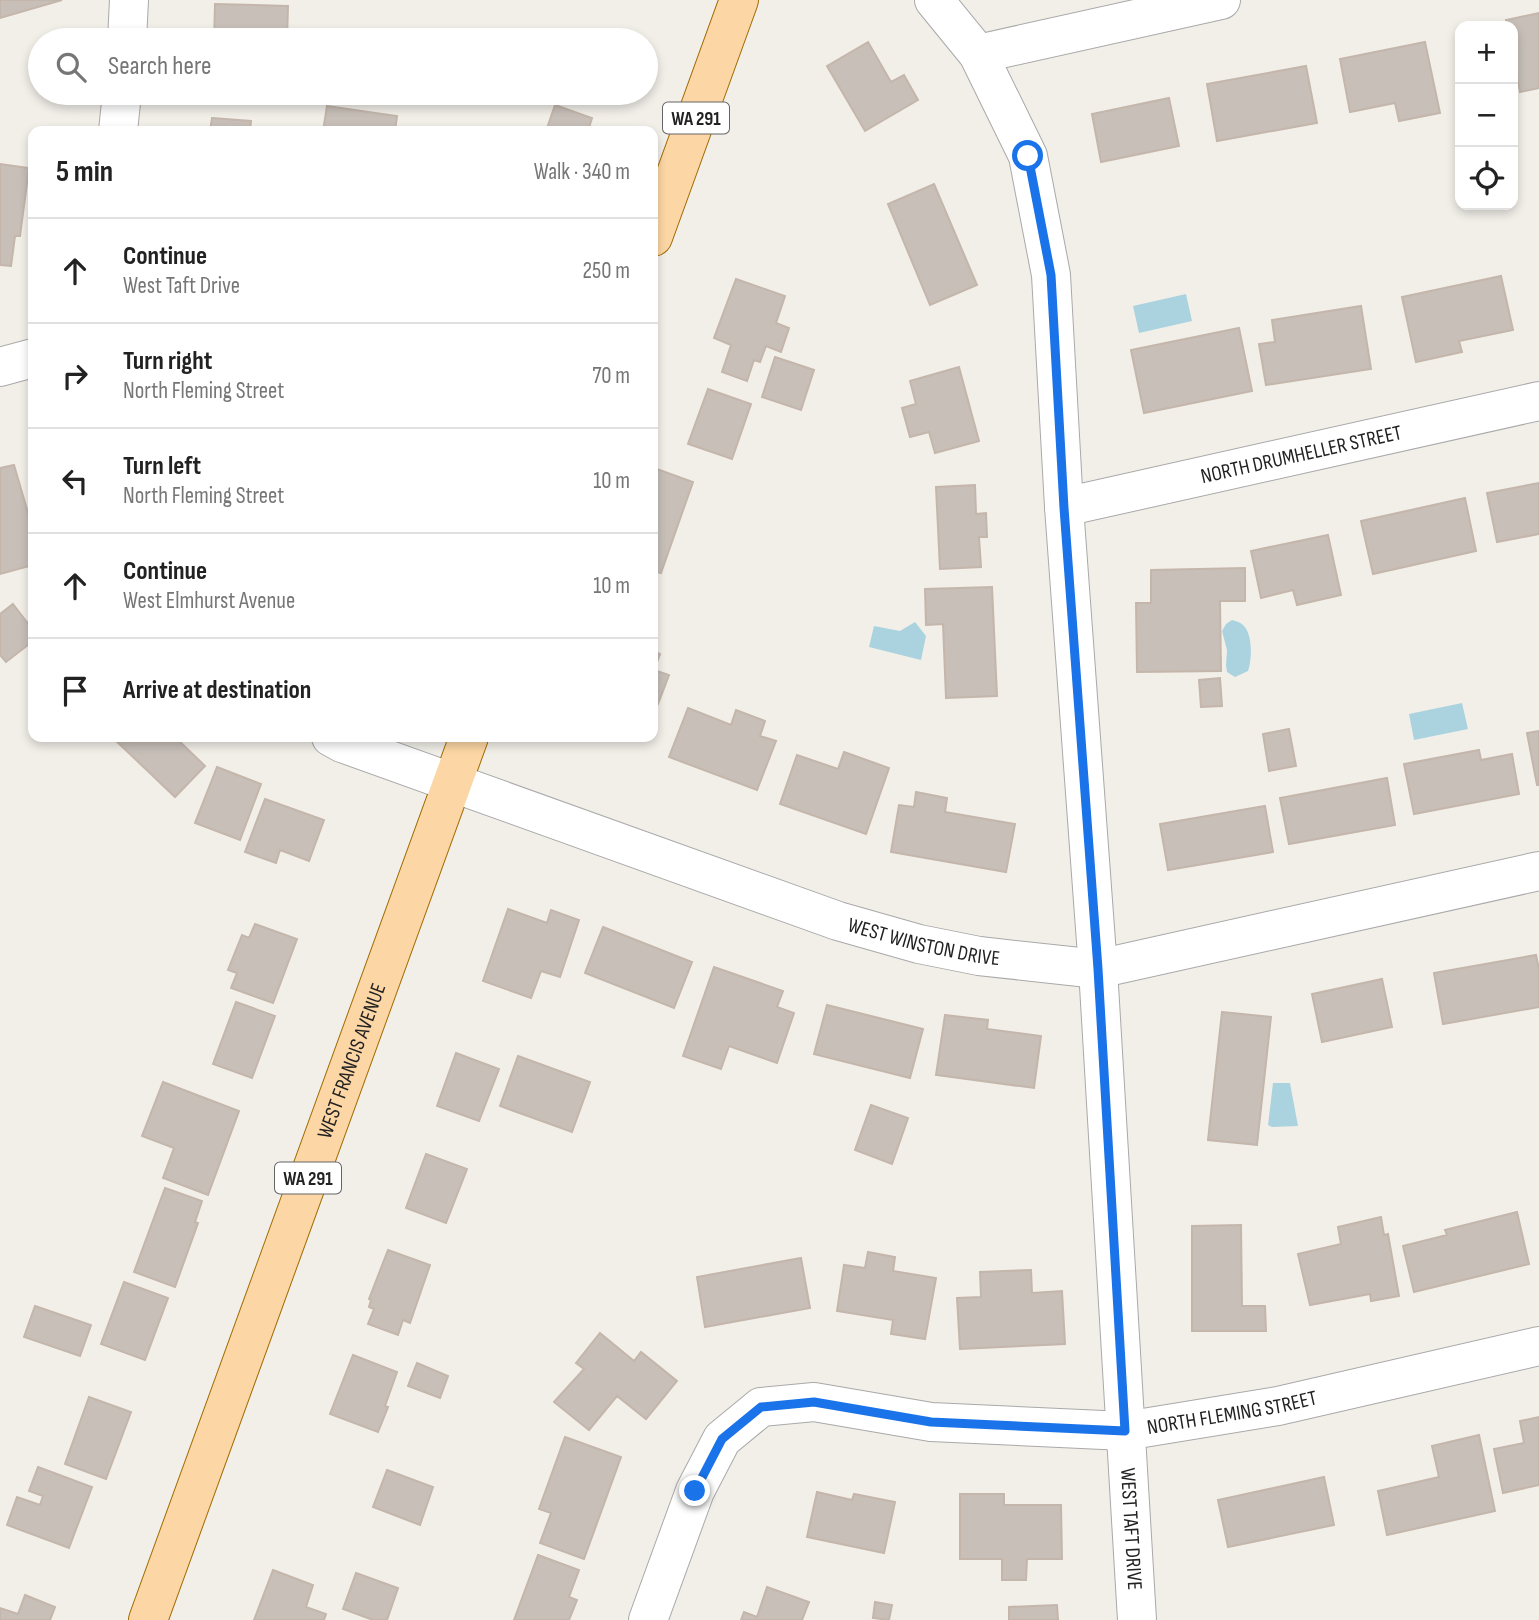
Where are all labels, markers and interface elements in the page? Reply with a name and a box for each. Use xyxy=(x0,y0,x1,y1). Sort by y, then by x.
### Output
map controls xyxy=(1455,21,1518,210)
button: + xyxy=(1455,21,1518,84)
search box xyxy=(28,28,658,105)
icon: search xyxy=(52,48,90,86)
text: Search here xyxy=(108,51,211,82)
button: − xyxy=(1455,84,1518,147)
road number: WA 291 xyxy=(663,102,729,134)
route start xyxy=(1012,140,1043,171)
button: locate xyxy=(1455,147,1518,210)
text: 5 min xyxy=(56,154,113,190)
text: Walk · 340 m xyxy=(534,158,630,186)
text: Continue xyxy=(123,241,207,272)
icon: ahead xyxy=(56,252,94,290)
text: 250 m xyxy=(583,257,630,285)
text: West Taft Drive xyxy=(123,272,240,300)
text: Turn right xyxy=(123,346,212,377)
icon: right xyxy=(56,357,94,395)
text: 70 m xyxy=(592,362,630,390)
text: North Fleming Street xyxy=(123,377,284,405)
street label: NORTH DRUMHELLER STREET xyxy=(1198,420,1405,489)
text: Turn left xyxy=(123,451,201,482)
icon: left xyxy=(56,462,94,500)
text: 10 m xyxy=(593,467,630,495)
text: North Fleming Street xyxy=(123,482,284,510)
text: Continue xyxy=(123,556,207,587)
icon: ahead xyxy=(56,567,94,605)
text: 10 m xyxy=(593,572,630,600)
text: West Elmhurst Avenue xyxy=(123,587,295,615)
icon: arrive xyxy=(56,672,94,710)
text: Arrive at destination xyxy=(123,675,311,706)
street label: WEST WINSTON DRIVE xyxy=(845,912,1001,971)
street label: WEST FRANCIS AVENUE xyxy=(312,980,391,1142)
road number: WA 291 xyxy=(275,1162,341,1194)
street label: NORTH FLEMING STREET xyxy=(1145,1385,1320,1440)
street label: WEST TAFT DRIVE xyxy=(1115,1467,1147,1591)
route end xyxy=(679,1475,710,1506)

